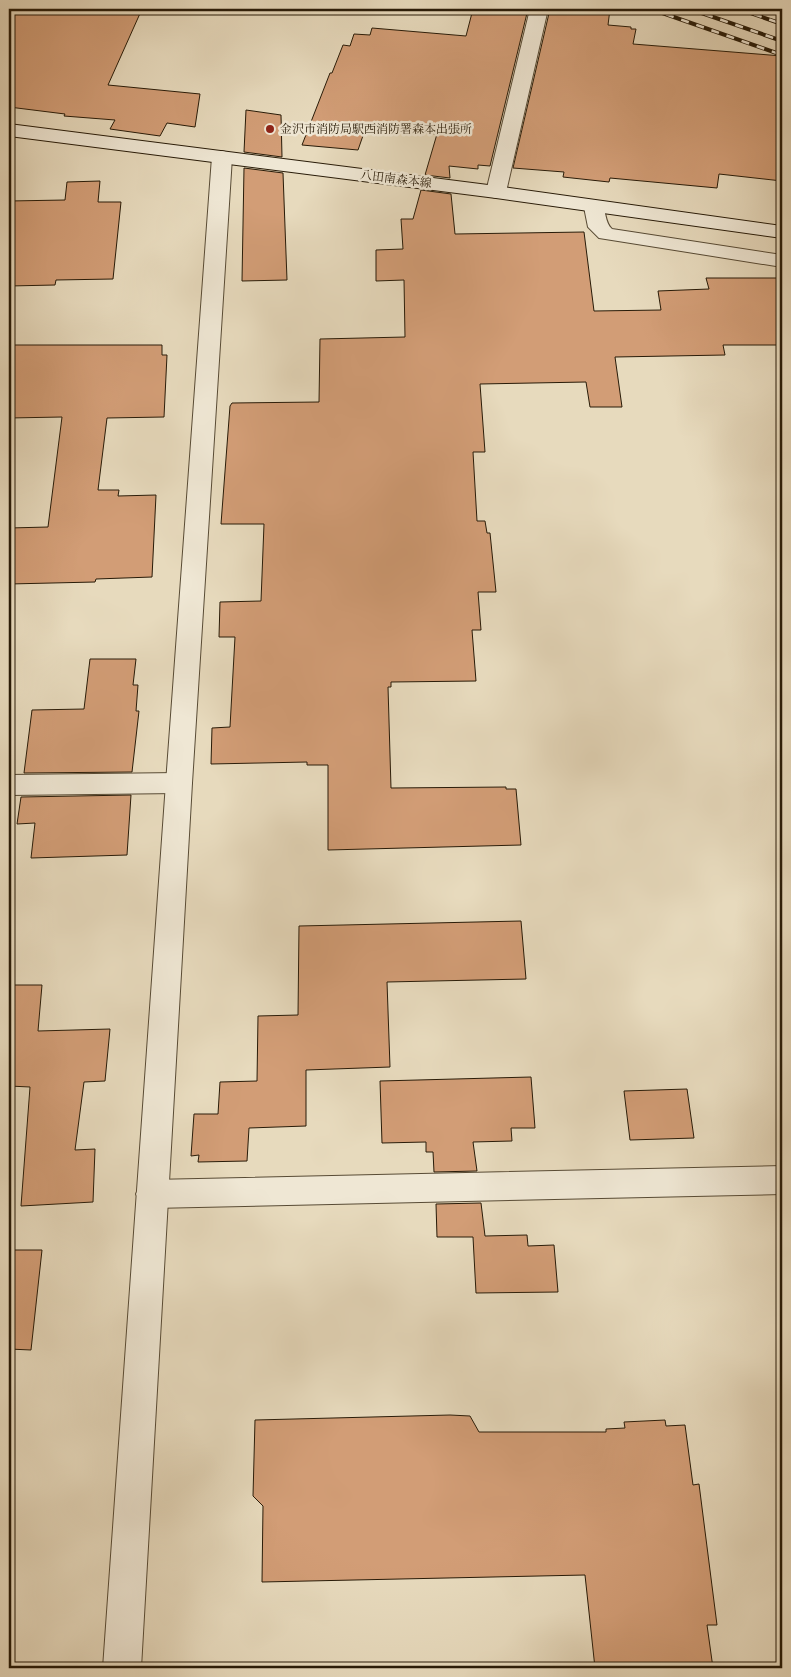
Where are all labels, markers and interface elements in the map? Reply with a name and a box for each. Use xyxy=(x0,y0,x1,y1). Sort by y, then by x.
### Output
place label: 金沢市消防局駅西消防署森本出張所 xyxy=(280,122,472,136)
marker: 金沢市消防局駅西消防署森本出張所 xyxy=(264,123,276,135)
street label: 八田南森本線 xyxy=(359,168,433,190)

